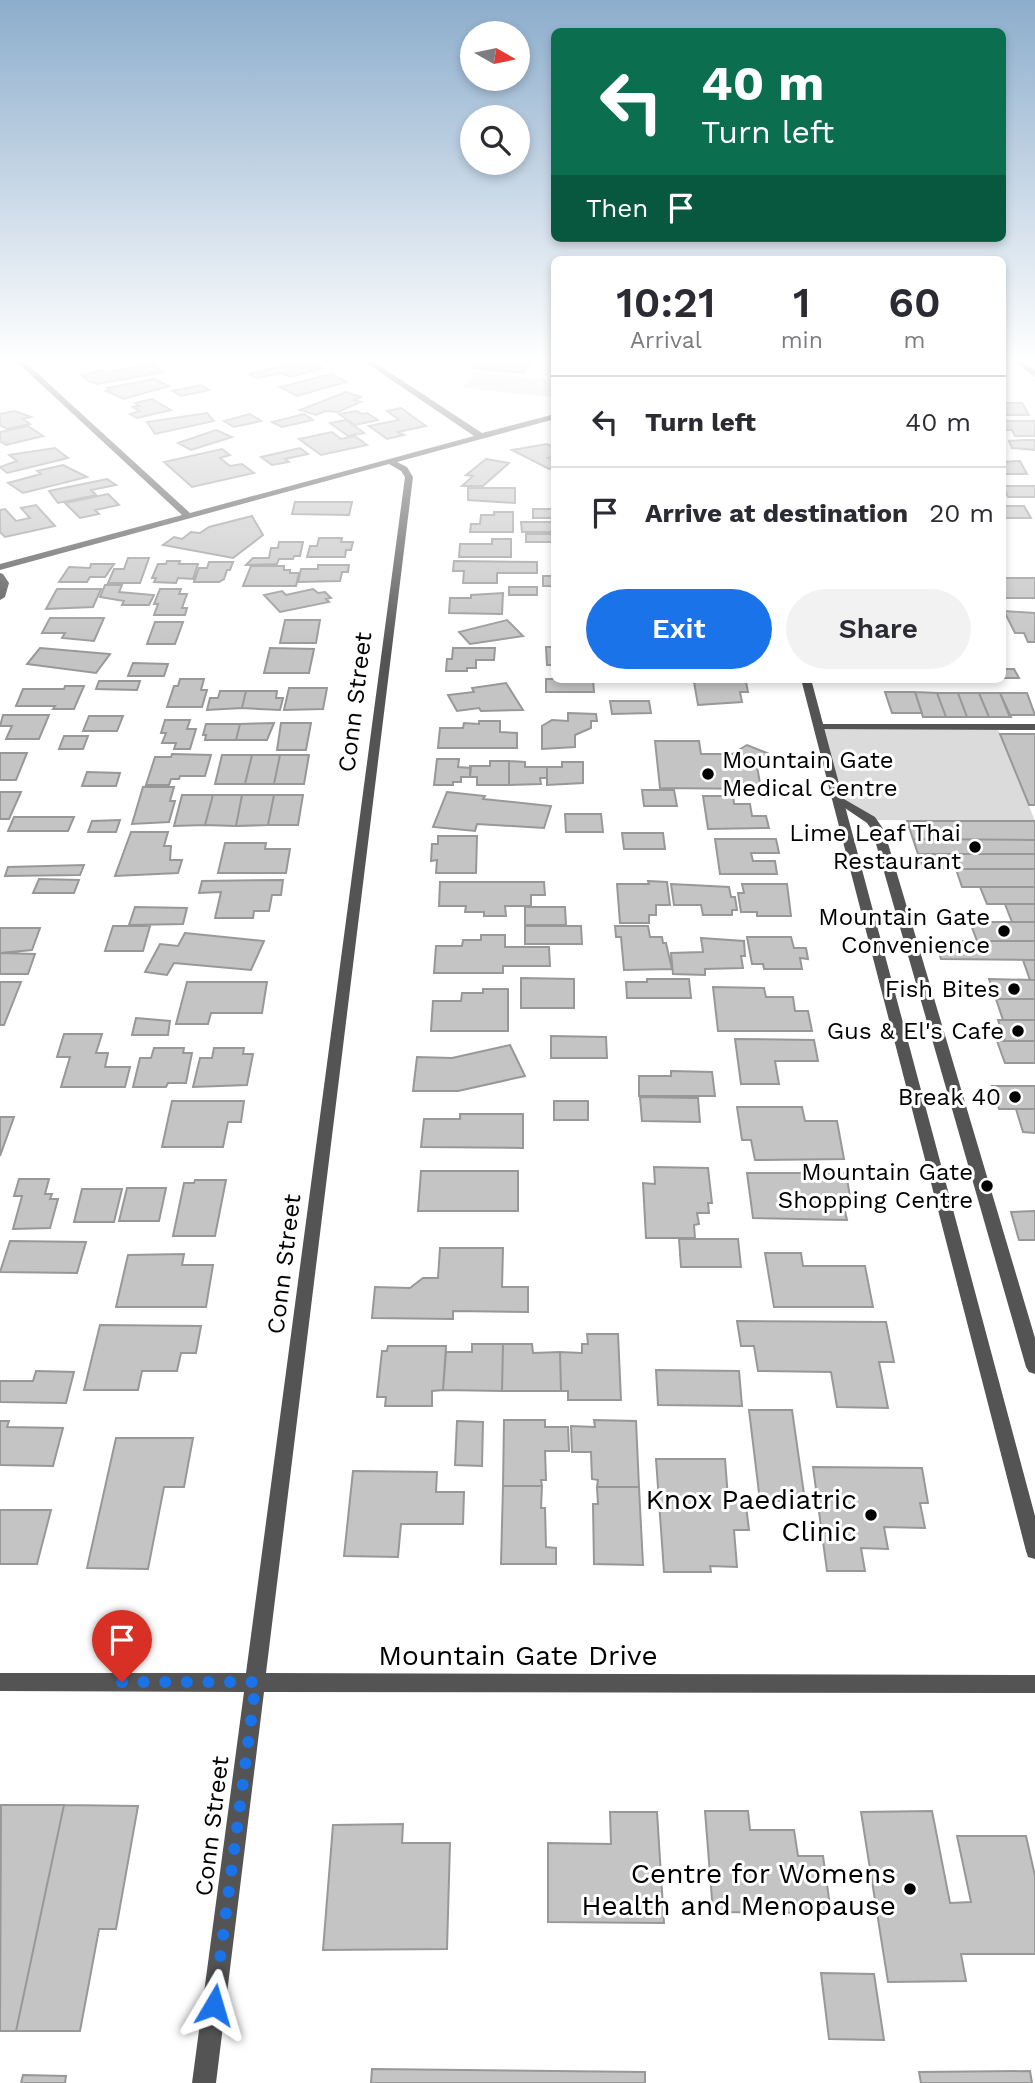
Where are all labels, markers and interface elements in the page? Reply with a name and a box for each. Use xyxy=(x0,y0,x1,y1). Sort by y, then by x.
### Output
north arrow xyxy=(460,21,530,91)
map controls xyxy=(460,21,530,175)
text: 40 m xyxy=(701,54,824,112)
icon: left xyxy=(586,56,677,147)
button: search xyxy=(460,105,530,175)
text: Turn left xyxy=(701,113,834,151)
icon: arrive xyxy=(662,189,700,227)
text: Then xyxy=(586,193,648,223)
text: 10:21 xyxy=(616,278,715,327)
text: 1 xyxy=(793,278,811,327)
text: 60 xyxy=(888,278,941,327)
text: Arrival xyxy=(630,327,702,354)
text: min xyxy=(781,327,823,354)
text: m xyxy=(903,327,925,354)
icon: left xyxy=(586,403,624,441)
text: Turn left xyxy=(645,407,756,437)
text: 40 m xyxy=(905,407,971,437)
icon: arrive xyxy=(586,494,624,532)
text: Arrive at destination xyxy=(645,498,908,528)
text: 20 m xyxy=(929,498,994,528)
button: Exit xyxy=(586,589,772,669)
button: Share xyxy=(786,589,971,669)
street label: Conn Street xyxy=(333,630,377,774)
place label: Mountain Gate Medical Centre xyxy=(722,746,898,802)
marker: Mountain Gate Medical Centre xyxy=(700,766,716,782)
place label: Lime Leaf Thai Restaurant xyxy=(789,819,961,875)
marker: Lime Leaf Thai Restaurant xyxy=(967,839,983,855)
place label: Mountain Gate Convenience xyxy=(818,903,990,959)
marker: Mountain Gate Convenience xyxy=(996,923,1012,939)
place label: Fish Bites xyxy=(885,975,1000,1003)
marker: Fish Bites xyxy=(1006,981,1022,997)
place label: Gus & El's Cafe xyxy=(827,1017,1004,1045)
marker: Gus & El's Cafe xyxy=(1010,1023,1026,1039)
place label: Break 40 xyxy=(898,1083,1001,1111)
marker: Break 40 xyxy=(1007,1089,1023,1105)
place label: Mountain Gate Shopping Centre xyxy=(778,1158,973,1214)
marker: Mountain Gate Shopping Centre xyxy=(979,1178,995,1194)
street label: Conn Street xyxy=(262,1192,306,1336)
place label: Knox Paediatric Clinic xyxy=(646,1483,857,1548)
marker: Knox Paediatric Clinic xyxy=(863,1507,879,1523)
pin xyxy=(92,1610,152,1682)
icon: arrive xyxy=(103,1621,141,1659)
street label: Mountain Gate Drive xyxy=(378,1639,658,1672)
street label: Conn Street xyxy=(190,1754,234,1898)
place label: Centre for Womens Health and Menopause xyxy=(581,1857,896,1922)
marker: Centre for Womens Health and Menopause xyxy=(902,1881,918,1897)
position arrow xyxy=(177,1968,251,2042)

